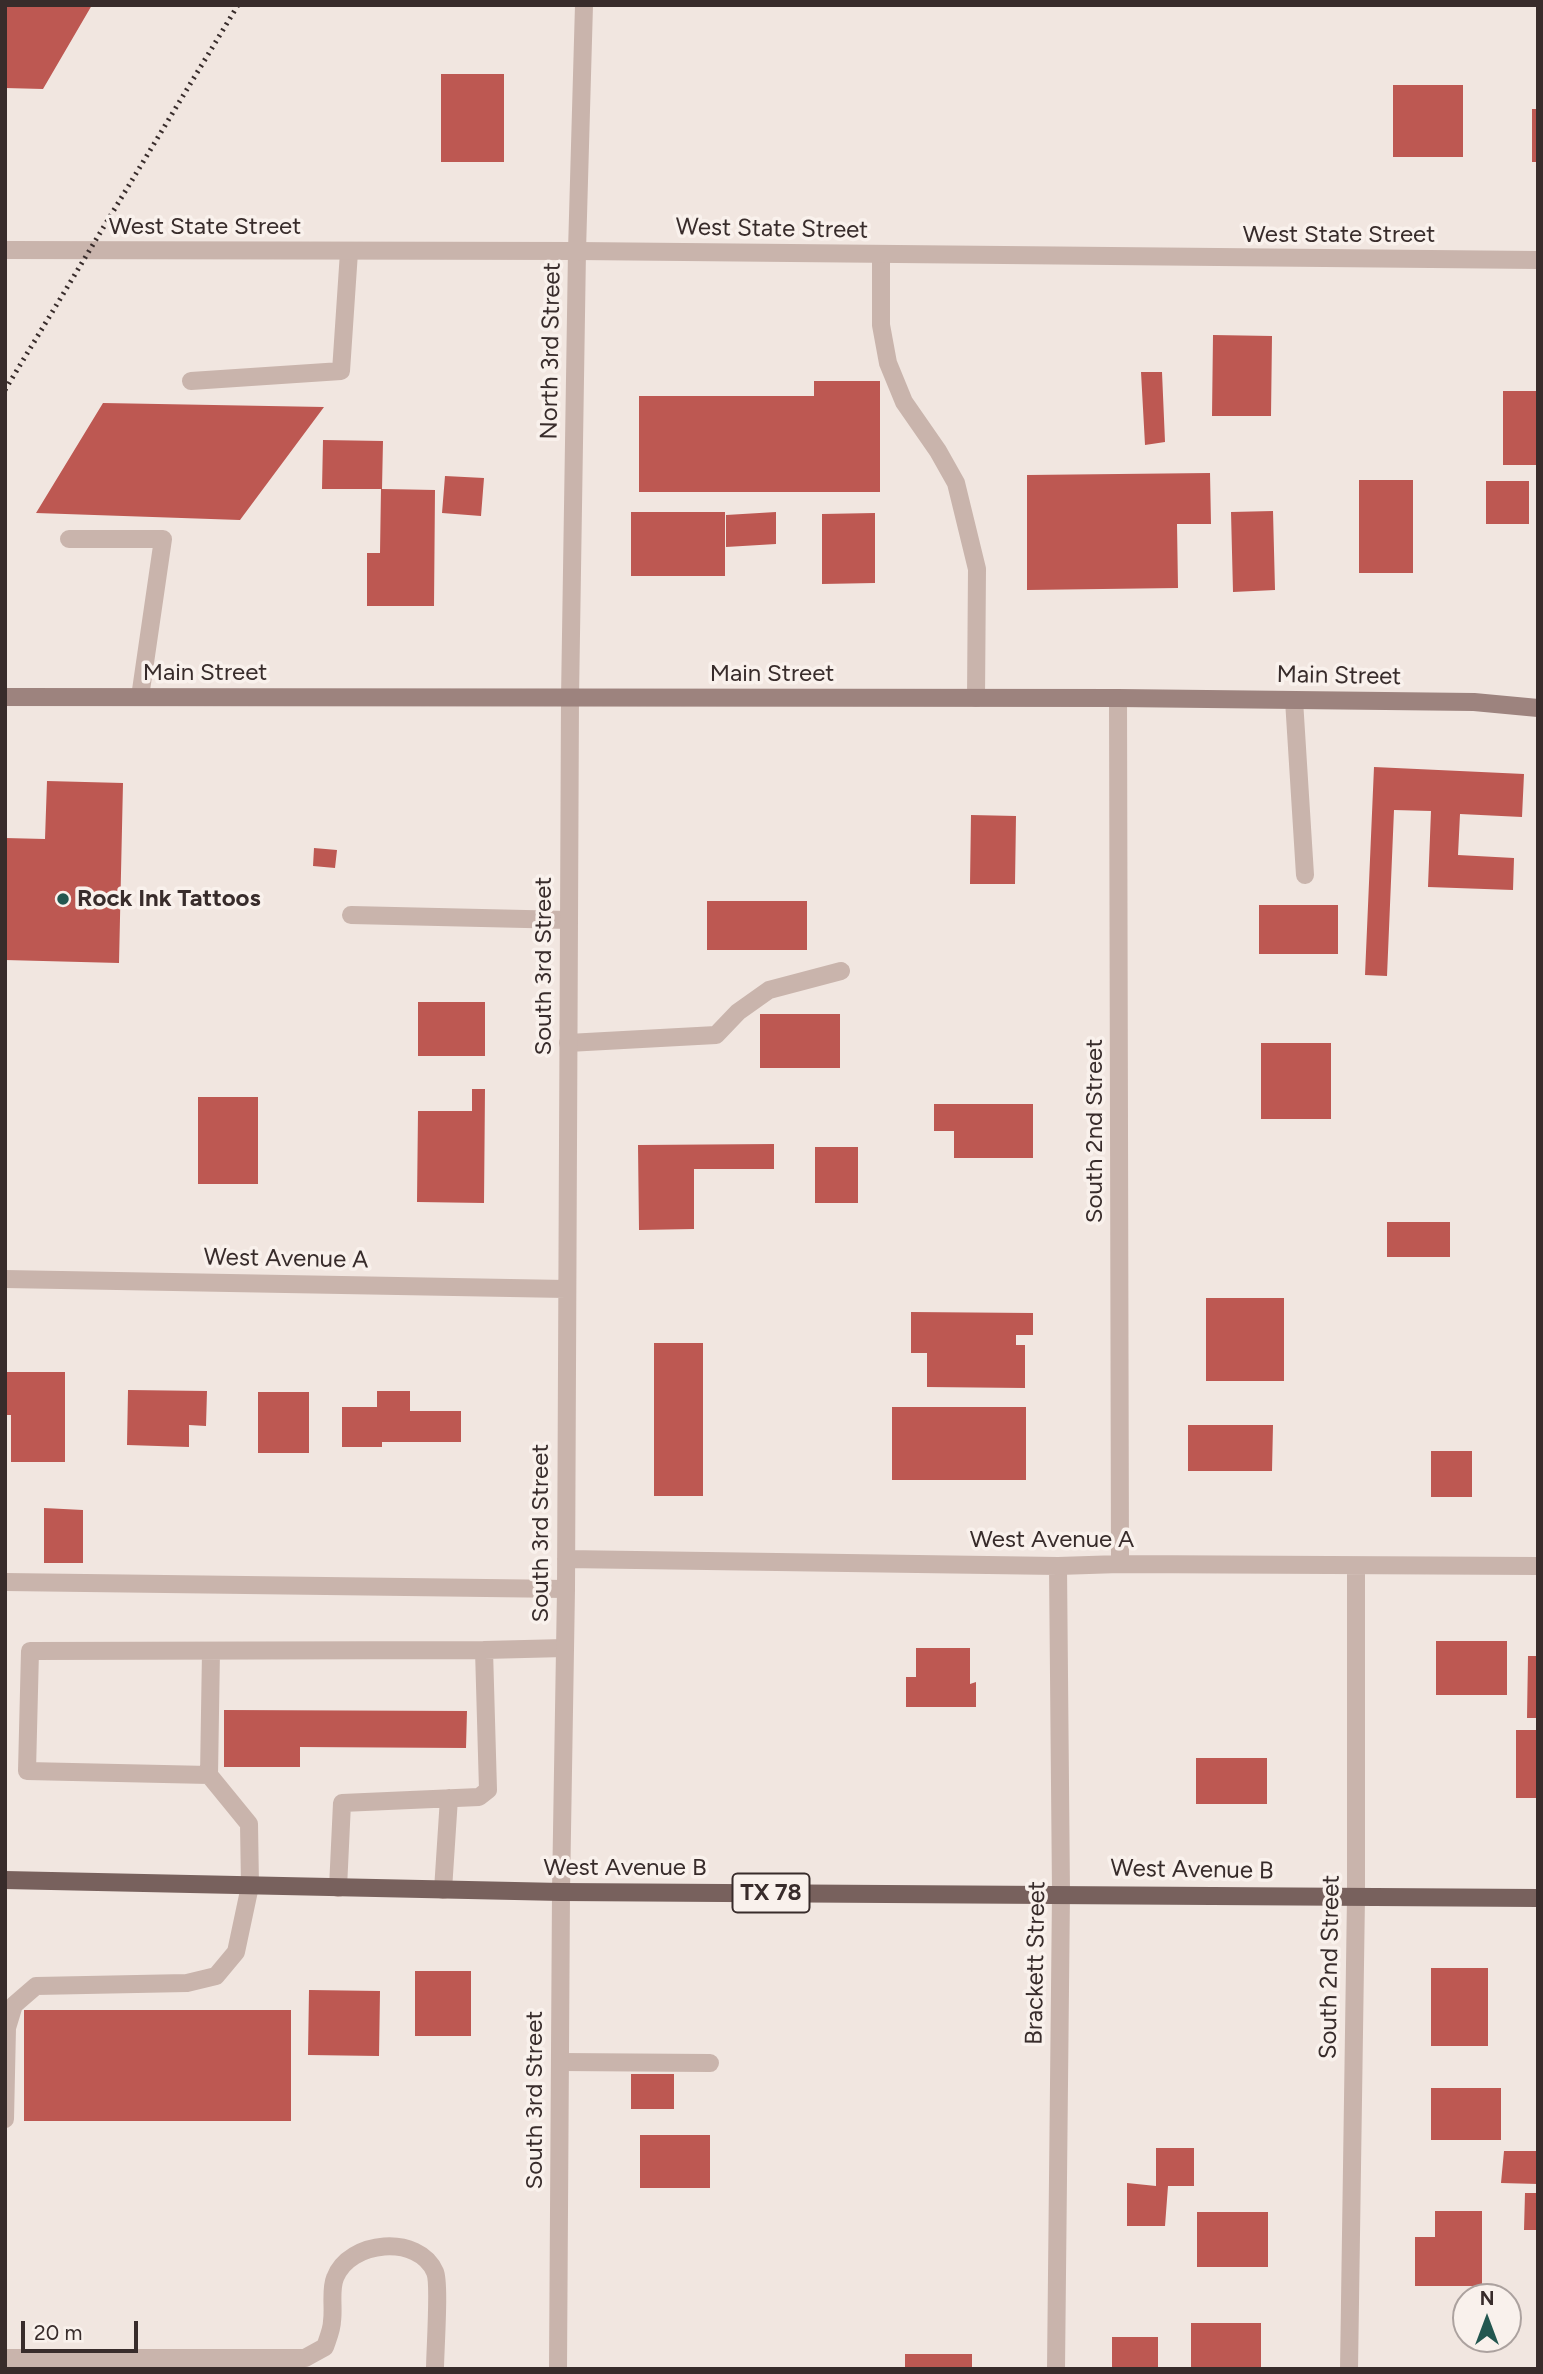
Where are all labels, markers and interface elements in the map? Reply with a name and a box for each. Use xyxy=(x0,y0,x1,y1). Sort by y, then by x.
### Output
street label: West State Street xyxy=(109,213,301,241)
street label: West State Street xyxy=(675,213,869,245)
street label: West State Street xyxy=(1243,221,1435,249)
street label: North 3rd Street xyxy=(535,262,567,440)
street label: Main Street xyxy=(143,659,267,687)
street label: Main Street xyxy=(710,660,834,688)
street label: Main Street xyxy=(1276,661,1402,691)
street label: South 3rd Street xyxy=(530,877,558,1055)
place label: Rock Ink Tattoos xyxy=(77,885,261,913)
marker: Rock Ink Tattoos xyxy=(55,891,71,907)
street label: South 2nd Street xyxy=(1081,1039,1109,1223)
street label: West Avenue A xyxy=(203,1243,369,1275)
street label: South 3rd Street xyxy=(527,1444,555,1622)
street label: West Avenue A xyxy=(970,1526,1134,1554)
street label: West Avenue B xyxy=(543,1854,707,1882)
street label: West Avenue B xyxy=(1110,1854,1274,1886)
road number: TX 78 xyxy=(732,1874,810,1912)
street label: South 2nd Street xyxy=(1314,1875,1346,2059)
street label: Brackett Street xyxy=(1020,1881,1052,2045)
street label: South 3rd Street xyxy=(521,2011,549,2189)
north arrow xyxy=(1452,2283,1522,2353)
text: N xyxy=(1480,2287,1494,2310)
scale bar xyxy=(24,2308,142,2352)
text: 20 m xyxy=(34,2320,82,2345)

